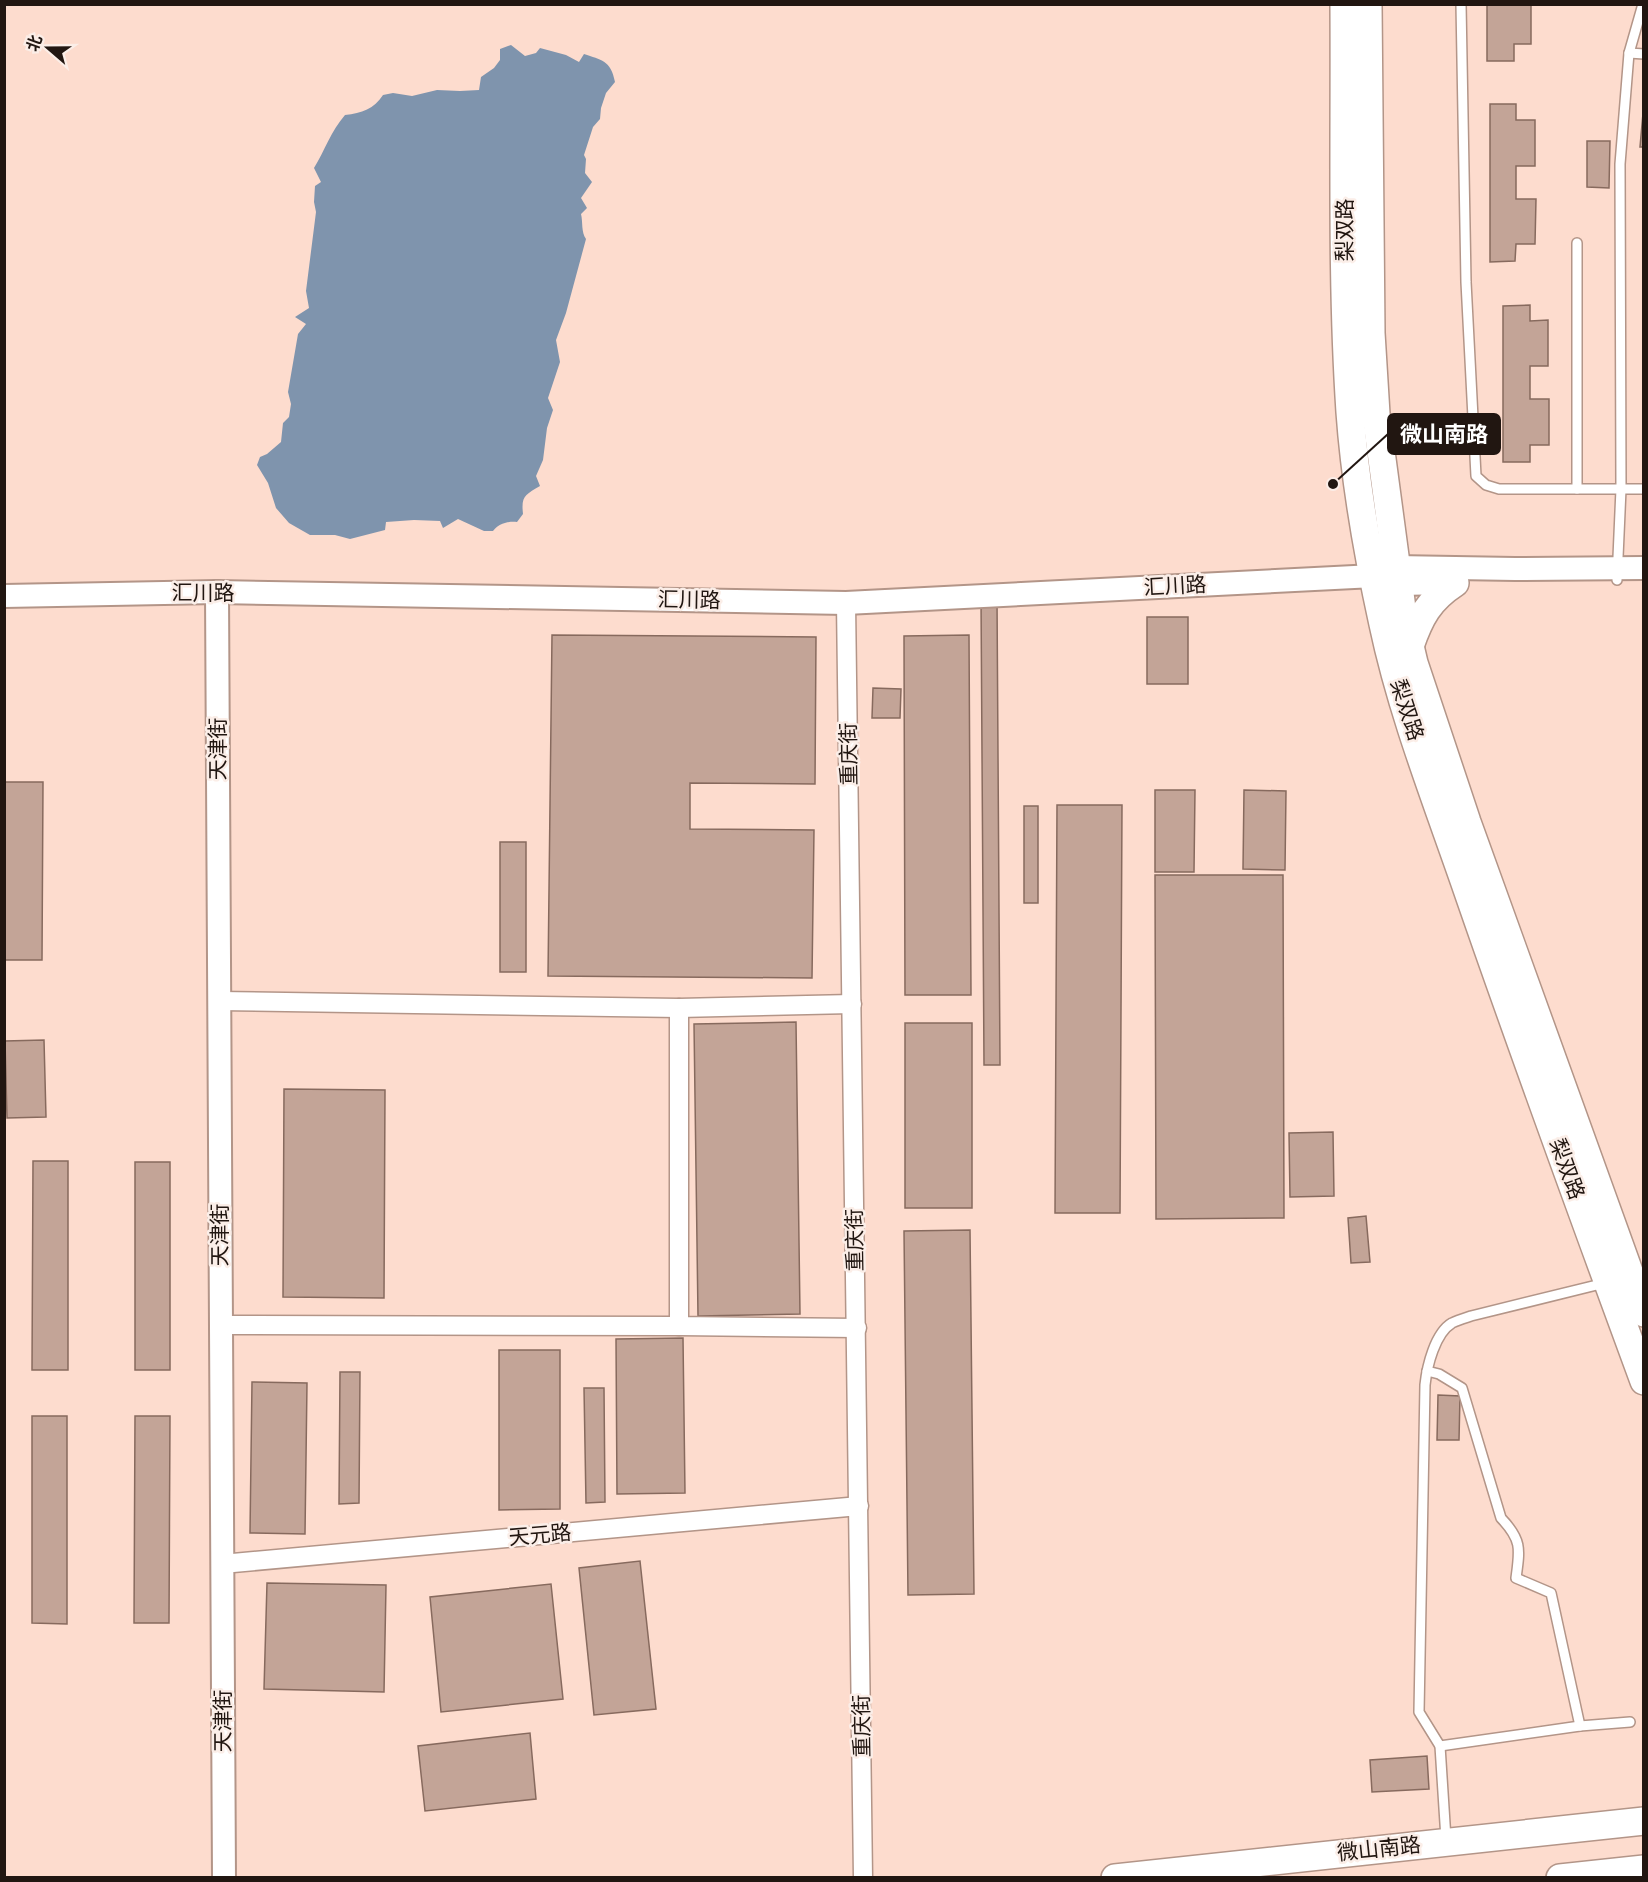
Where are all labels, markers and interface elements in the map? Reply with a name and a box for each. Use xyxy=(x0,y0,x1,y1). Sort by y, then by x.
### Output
north arrow xyxy=(18,18,78,78)
text: 北 xyxy=(22,32,48,54)
street label: 梨双路 xyxy=(1330,199,1360,262)
callout: 微山南路 xyxy=(1388,414,1500,454)
text: 微山南路 xyxy=(1400,419,1488,451)
street label: 汇川路 xyxy=(1143,569,1207,603)
street label: 汇川路 xyxy=(172,578,235,608)
street label: 汇川路 xyxy=(657,584,721,616)
street label: 梨双路 xyxy=(1383,675,1431,745)
street label: 天津街 xyxy=(203,718,233,781)
street label: 重庆街 xyxy=(833,722,865,786)
street label: 梨双路 xyxy=(1542,1134,1592,1204)
street label: 天津街 xyxy=(205,1204,235,1267)
street label: 重庆街 xyxy=(839,1208,871,1272)
street label: 天元路 xyxy=(507,1517,573,1553)
street label: 天津街 xyxy=(208,1690,238,1753)
street label: 重庆街 xyxy=(846,1694,878,1758)
street label: 微山南路 xyxy=(1336,1830,1422,1868)

